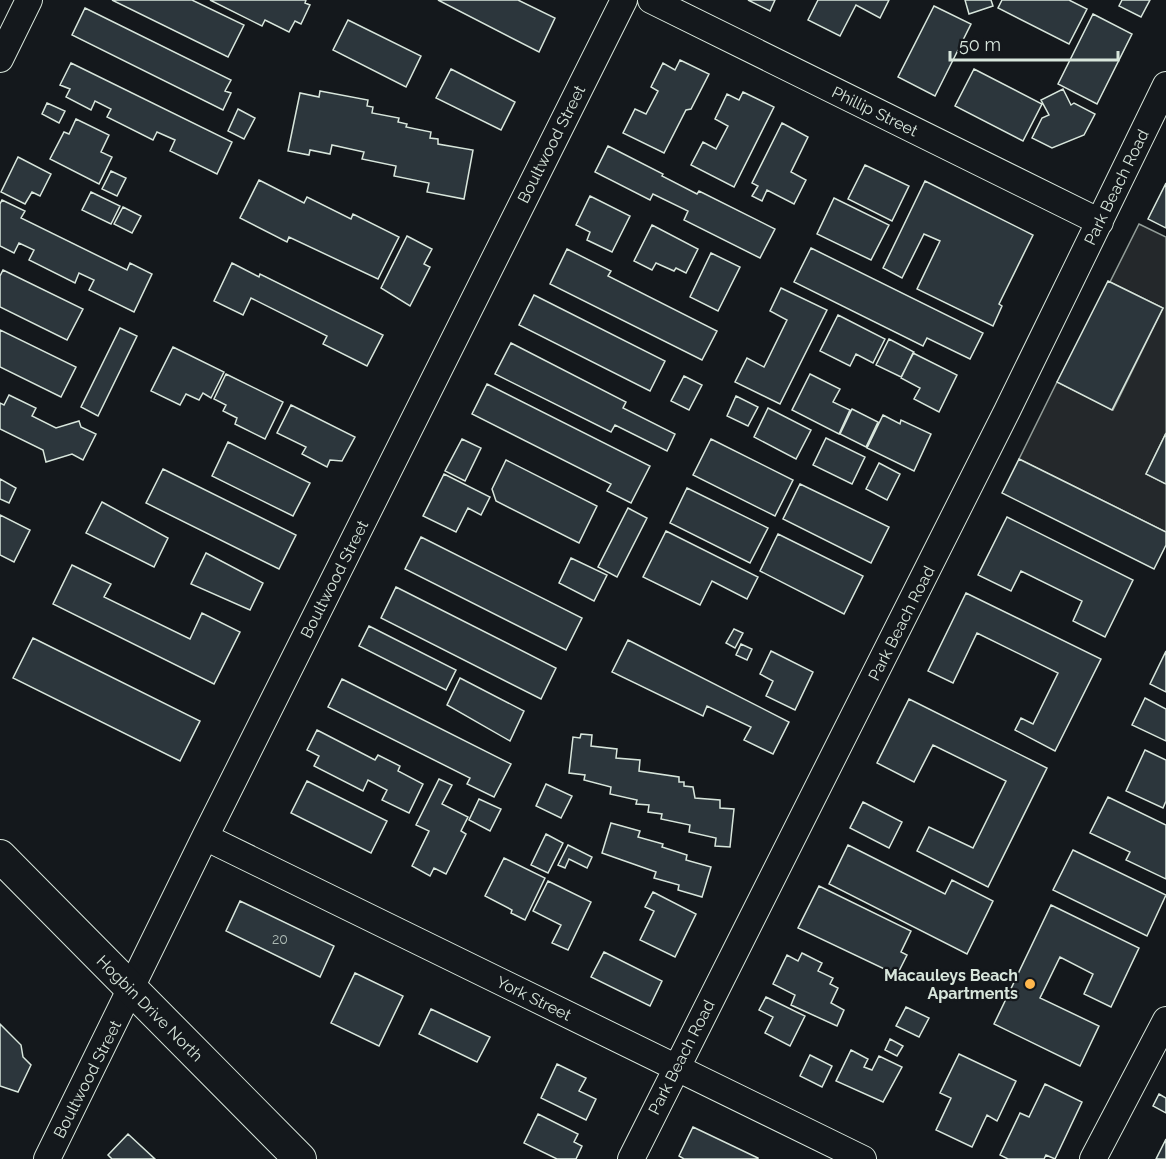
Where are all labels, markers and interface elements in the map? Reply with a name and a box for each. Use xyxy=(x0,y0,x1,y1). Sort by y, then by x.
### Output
scale bar xyxy=(950,24,1118,62)
text: 50 m xyxy=(959,34,1001,55)
street label: Boultwood Street xyxy=(514,82,590,206)
street label: Phillip Street xyxy=(829,82,921,141)
street label: Park Beach Road xyxy=(1080,126,1153,248)
street label: Boultwood Street xyxy=(297,517,373,641)
street label: Park Beach Road xyxy=(864,563,939,684)
house number: 20 xyxy=(272,931,288,947)
street label: Hogbin Drive North xyxy=(93,951,207,1065)
place label: Macauleys Beach Apartments xyxy=(884,966,1018,1003)
street label: York Street xyxy=(493,972,575,1025)
marker: Macauleys Beach Apartments xyxy=(1023,977,1037,991)
street label: Park Beach Road xyxy=(644,997,719,1118)
street label: Boultwood Street xyxy=(50,1017,126,1141)

